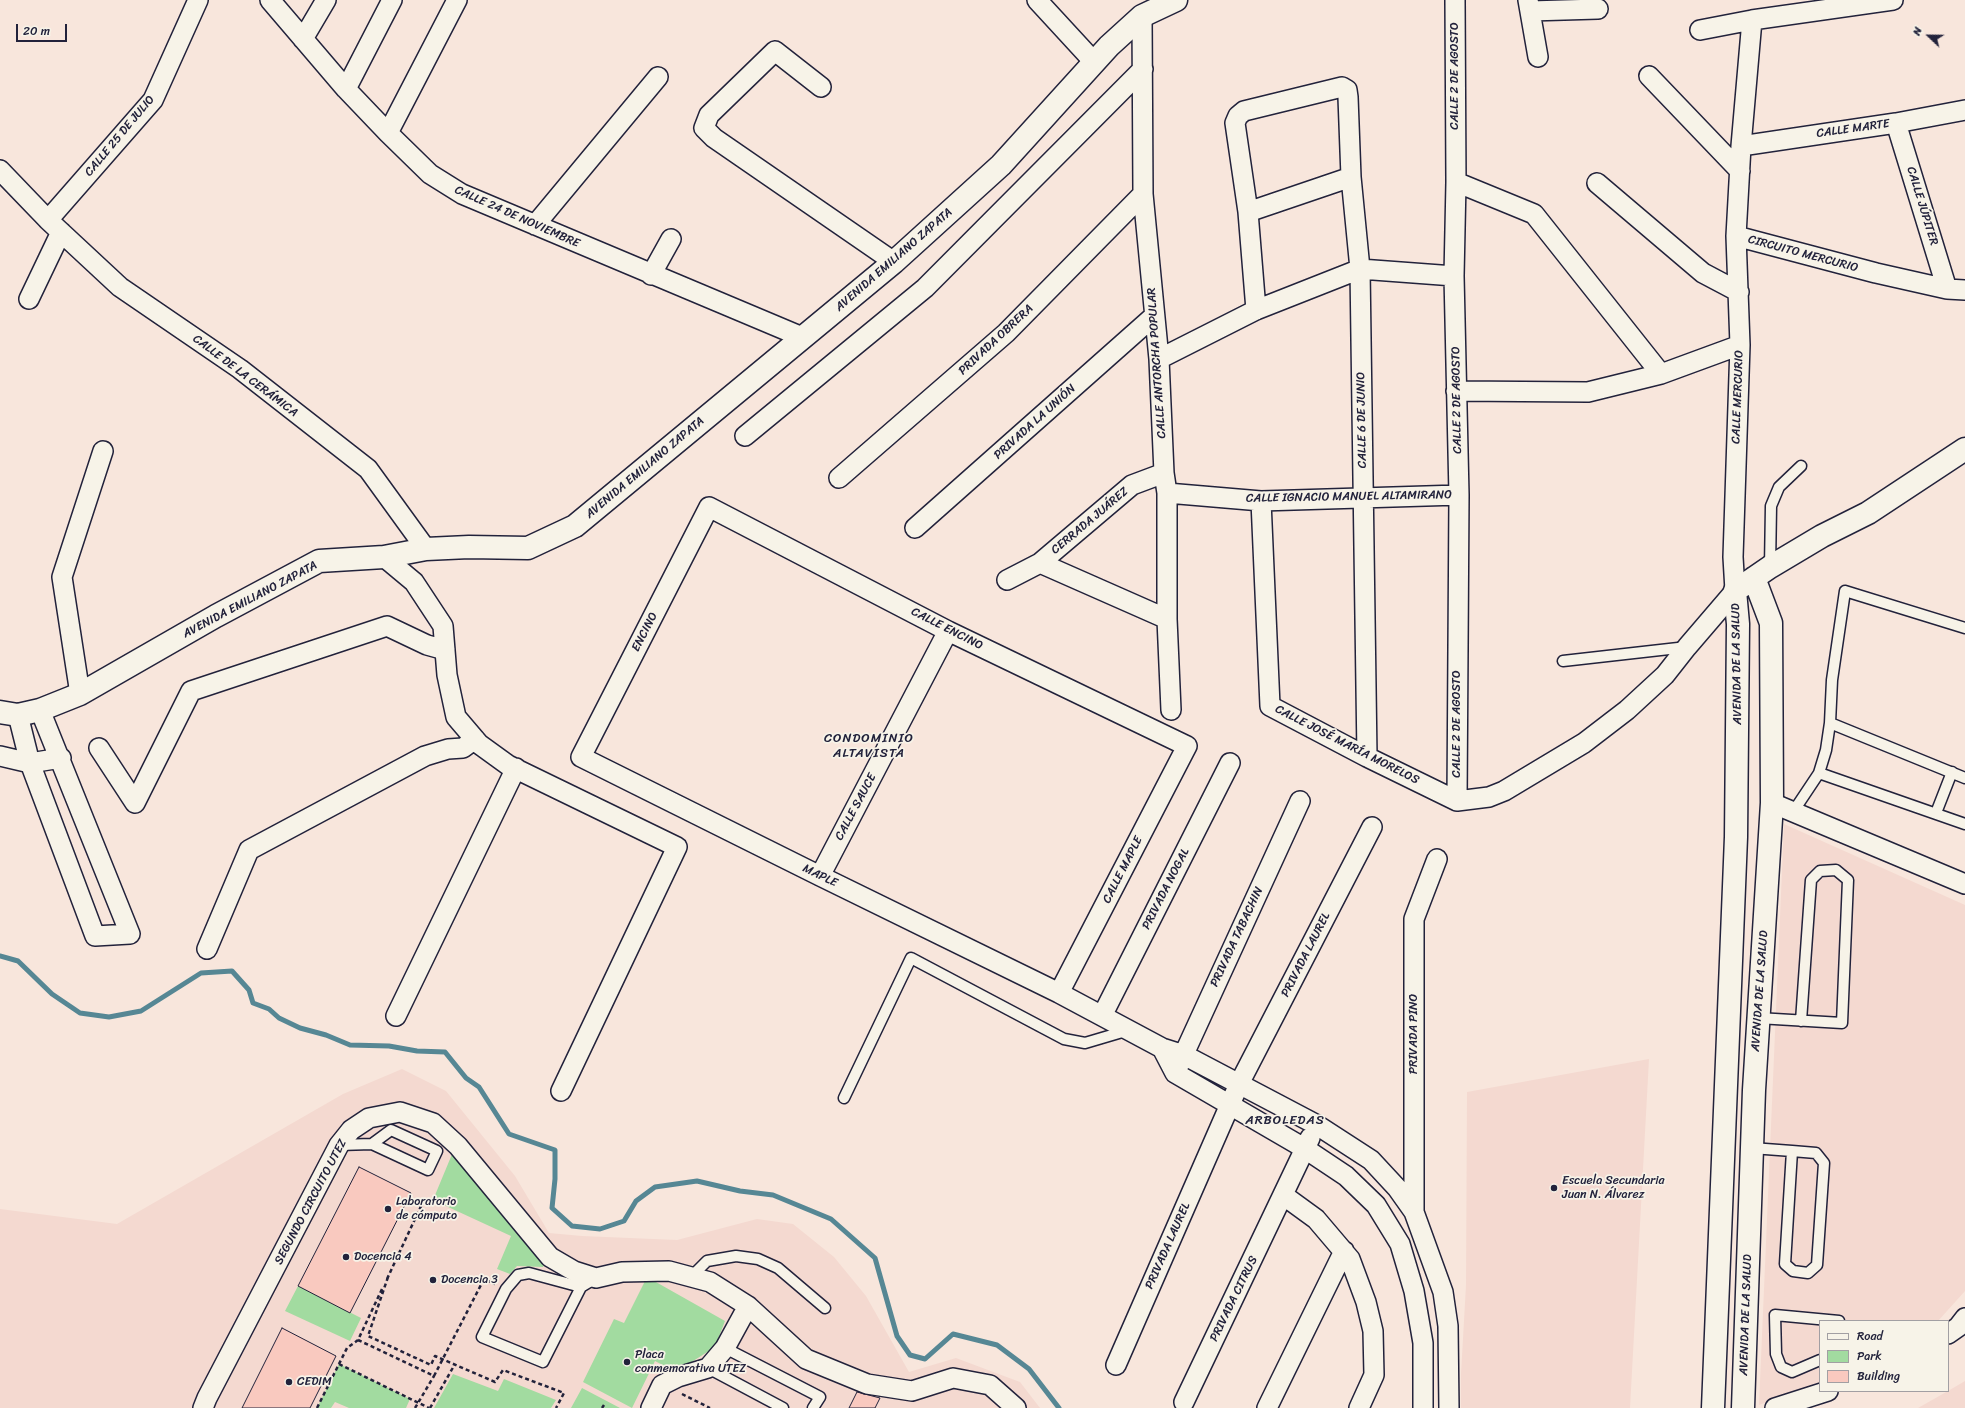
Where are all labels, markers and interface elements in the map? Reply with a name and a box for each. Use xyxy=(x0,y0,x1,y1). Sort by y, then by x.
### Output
scale bar xyxy=(18,16,69,42)
north arrow xyxy=(1909,16,1949,56)
text: 20 m xyxy=(23,20,50,42)
street label: CALLE 2 DE AGOSTO xyxy=(1448,22,1462,130)
text: N xyxy=(1907,24,1928,38)
street label: CALLE 25 DE JULIO xyxy=(82,93,158,179)
street label: CALLE MARTE xyxy=(1815,117,1891,141)
street label: CALLE JÚPITER xyxy=(1903,165,1941,247)
street label: CALLE 24 DE NOVIEMBRE xyxy=(452,183,582,251)
street label: AVENIDA EMILIANO ZAPATA xyxy=(833,205,955,315)
street label: CIRCUITO MERCURIO xyxy=(1746,232,1860,276)
street label: CALLE ANTORCHA POPULAR xyxy=(1145,287,1169,439)
street label: PRIVADA OBRERA xyxy=(956,302,1036,378)
street label: CALLE DE LA CERÁMICA xyxy=(190,332,300,420)
street label: CALLE 2 DE AGOSTO xyxy=(1449,346,1465,454)
street label: CALLE MERCURIO xyxy=(1729,350,1747,444)
street label: CALLE 6 DE JUNIO xyxy=(1354,372,1370,468)
street label: PRIVADA LA UNIÓN xyxy=(991,382,1079,462)
street label: AVENIDA EMILIANO ZAPATA xyxy=(583,414,707,522)
street label: CERRADA JUÁREZ xyxy=(1049,485,1131,557)
street label: CALLE IGNACIO MANUEL ALTAMIRANO xyxy=(1246,488,1452,506)
street label: AVENIDA EMILIANO ZAPATA xyxy=(180,558,320,642)
street label: AVENIDA DE LA SALUD xyxy=(1729,603,1745,725)
street label: CALLE ENCINO xyxy=(909,605,985,653)
street label: ENCINO xyxy=(629,610,661,654)
street label: CALLE 2 DE AGOSTO xyxy=(1450,670,1464,778)
street label: CALLE JOSÉ MARÍA MORELOS xyxy=(1272,702,1422,788)
district label: CONDOMINIO ALTAVISTA xyxy=(824,731,914,762)
street label: CALLE SAUCE xyxy=(832,771,880,843)
street label: CALLE MAPLE xyxy=(1100,834,1146,906)
street label: PRIVADA NOGAL xyxy=(1139,846,1193,932)
street label: MAPLE xyxy=(800,861,840,891)
street label: PRIVADA TABACHIN xyxy=(1207,885,1267,989)
street label: PRIVADA LAUREL xyxy=(1278,910,1334,1000)
street label: AVENIDA DE LA SALUD xyxy=(1749,930,1771,1052)
street label: PRIVADA PINO xyxy=(1407,994,1421,1074)
district label: ARBOLEDAS xyxy=(1245,1113,1325,1129)
street label: SEGUNDO CIRCUITO UTEZ xyxy=(272,1137,350,1267)
place label: Escuela Secundaria Juan N. Álvarez xyxy=(1562,1174,1665,1202)
marker: Escuela Secundaria Juan N. Álvarez xyxy=(1549,1183,1559,1193)
place label: Laboratorio de cómputo xyxy=(396,1195,457,1223)
street label: PRIVADA LAUREL xyxy=(1142,1201,1194,1291)
marker: Laboratorio de cómputo xyxy=(383,1204,393,1214)
place label: Docencia 4 xyxy=(354,1250,412,1264)
marker: Docencia 4 xyxy=(341,1252,351,1262)
street label: PRIVADA CITRUS xyxy=(1207,1254,1261,1344)
street label: AVENIDA DE LA SALUD xyxy=(1737,1254,1755,1376)
place label: Docencia 3 xyxy=(441,1273,498,1287)
marker: Docencia 3 xyxy=(428,1275,438,1285)
legend xyxy=(1819,1320,1949,1392)
text: Road xyxy=(1857,1325,1883,1347)
text: Park xyxy=(1857,1345,1882,1367)
place label: Placa conmemorativa UTEZ xyxy=(635,1348,746,1376)
marker: Placa conmemorativa UTEZ xyxy=(622,1357,632,1367)
text: Building xyxy=(1857,1365,1900,1387)
place label: CEDIM xyxy=(297,1375,332,1389)
marker: CEDIM xyxy=(284,1377,294,1387)

